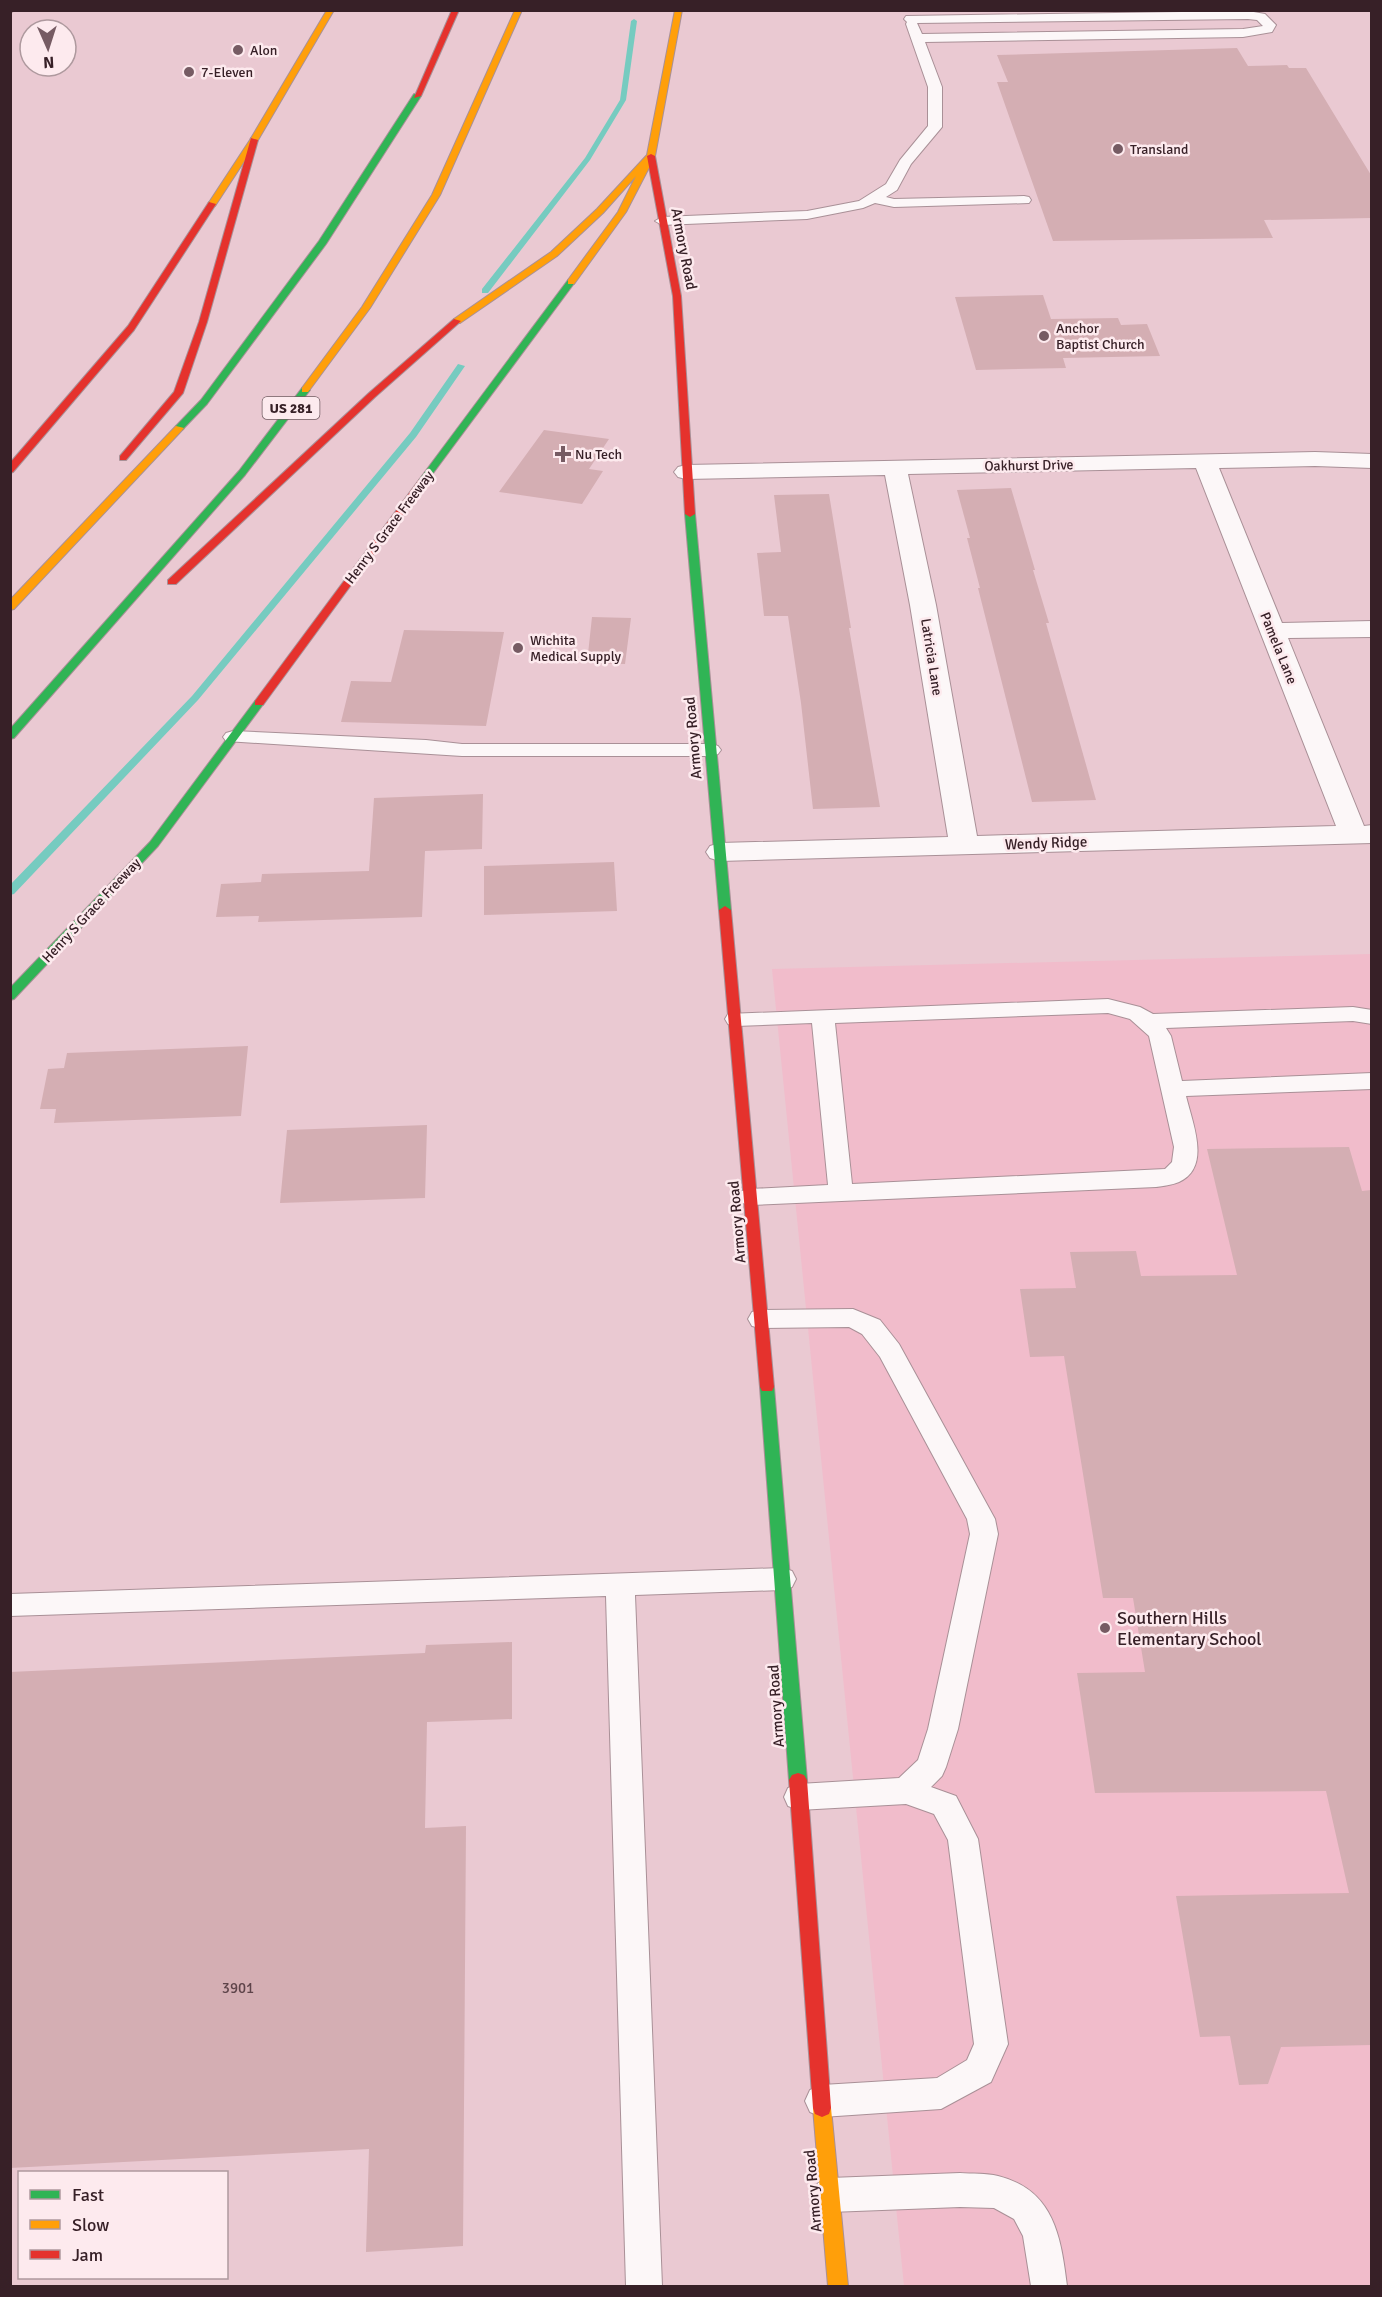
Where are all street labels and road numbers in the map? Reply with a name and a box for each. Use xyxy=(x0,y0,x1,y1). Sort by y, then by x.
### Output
street label: Armory Road xyxy=(667,207,701,291)
road number: US 281 xyxy=(262,397,320,419)
street label: Oakhurst Drive xyxy=(984,456,1074,475)
street label: Henry S Grace Freeway xyxy=(341,467,438,587)
street label: Pamela Lane xyxy=(1256,610,1301,687)
street label: Latricia Lane xyxy=(917,617,946,697)
street label: Armory Road xyxy=(680,696,706,780)
street label: Wendy Ridge xyxy=(1004,833,1088,853)
street label: Henry S Grace Freeway xyxy=(38,854,145,966)
street label: Armory Road xyxy=(724,1180,750,1264)
street label: Armory Road xyxy=(764,1664,788,1748)
street label: Armory Road xyxy=(800,2149,826,2233)

